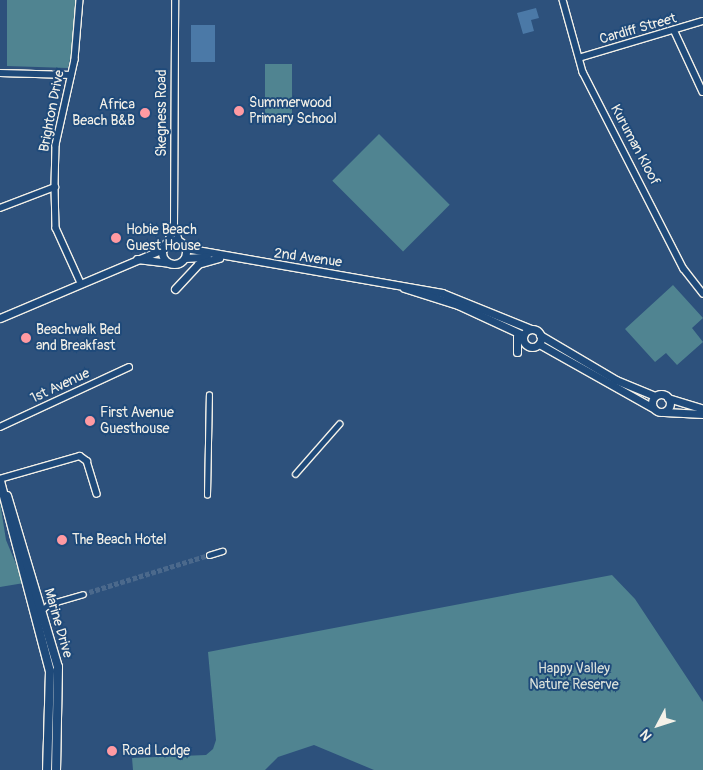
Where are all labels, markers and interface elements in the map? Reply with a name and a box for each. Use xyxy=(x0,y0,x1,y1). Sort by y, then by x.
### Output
street label: Cardiff Street xyxy=(598,10,678,48)
street label: Brighton Drive xyxy=(36,69,68,153)
street label: Skegness Road xyxy=(154,69,170,157)
place label: Summerwood Primary School xyxy=(249,95,337,128)
place label: Africa Beach B&B xyxy=(72,97,135,130)
street label: Kuruman Kloof xyxy=(607,102,663,188)
marker: Summerwood Primary School xyxy=(233,105,245,117)
marker: Africa Beach B&B xyxy=(139,107,151,119)
place label: Hobie Beach Guest House xyxy=(126,222,201,254)
marker: Hobie Beach Guest House xyxy=(110,232,122,244)
street label: 2nd Avenue xyxy=(273,245,343,271)
place label: Beachwalk Bed and Breakfast xyxy=(36,322,121,354)
marker: Beachwalk Bed and Breakfast xyxy=(20,332,32,344)
street label: 1st Avenue xyxy=(28,365,92,407)
place label: First Avenue Guesthouse xyxy=(100,405,174,438)
marker: First Avenue Guesthouse xyxy=(84,415,96,427)
place label: The Beach Hotel xyxy=(72,532,167,548)
marker: The Beach Hotel xyxy=(56,534,68,546)
street label: Marine Drive xyxy=(40,586,76,660)
park label: Happy Valley Nature Reserve xyxy=(529,661,619,694)
north arrow xyxy=(633,700,683,750)
text: N xyxy=(637,726,656,744)
place label: Road Lodge xyxy=(122,743,190,759)
marker: Road Lodge xyxy=(106,745,118,757)

